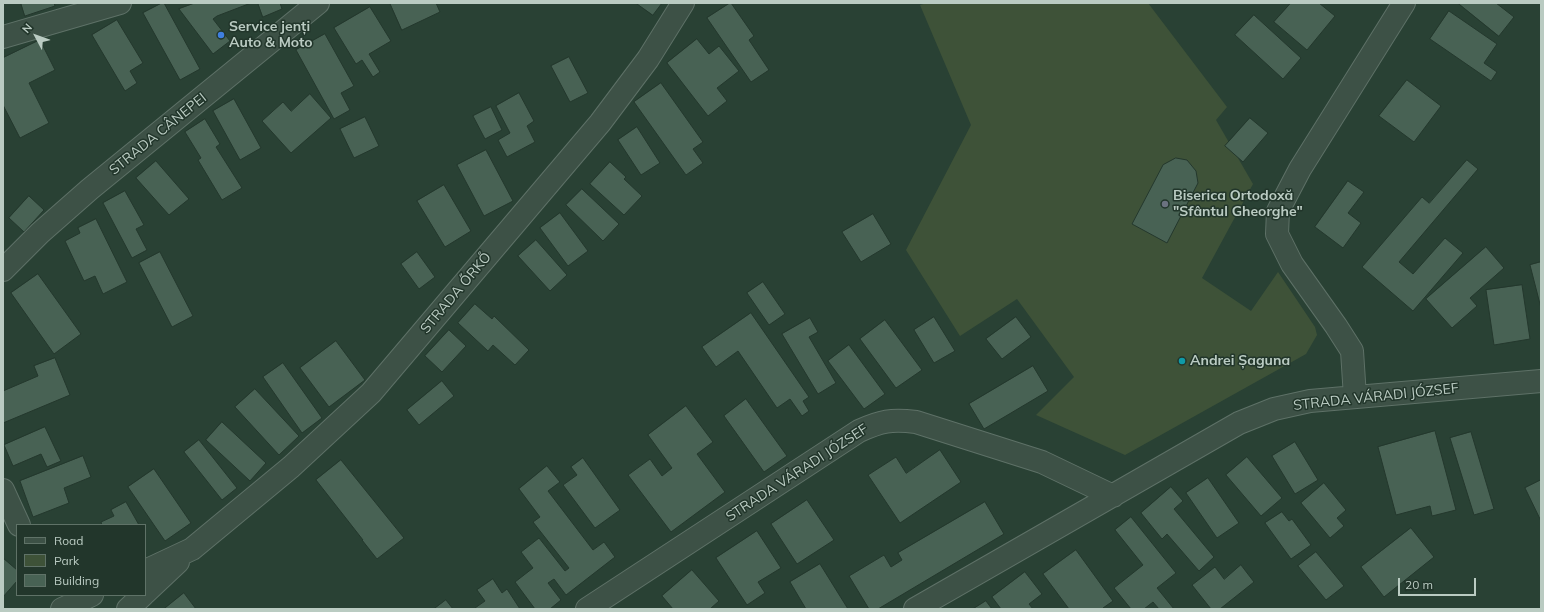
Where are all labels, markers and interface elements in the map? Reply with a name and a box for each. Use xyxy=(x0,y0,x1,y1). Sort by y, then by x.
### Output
north arrow xyxy=(16,16,56,56)
place label: Service jenți Auto & Moto xyxy=(229,19,313,52)
text: N xyxy=(19,20,35,36)
marker: Service jenți Auto & Moto xyxy=(216,30,226,40)
street label: STRADA CÂNEPEI xyxy=(106,90,210,178)
place label: Biserica Ortodoxă "Sfântul Gheorghe" xyxy=(1173,188,1303,220)
marker: Biserica Ortodoxă "Sfântul Gheorghe" xyxy=(1160,199,1170,209)
street label: STRADA ŐRKŐ xyxy=(417,249,495,337)
place label: Andrei Șaguna xyxy=(1190,353,1290,369)
marker: Andrei Șaguna xyxy=(1177,356,1187,366)
street label: STRADA VÁRADI JÓZSEF xyxy=(1293,380,1459,414)
street label: STRADA VÁRADI JÓZSEF xyxy=(723,421,871,525)
legend xyxy=(16,524,146,596)
text: Road xyxy=(54,533,83,548)
text: Park xyxy=(54,553,79,568)
scale bar xyxy=(1400,570,1478,596)
text: Building xyxy=(54,573,99,588)
text: 20 m xyxy=(1405,577,1433,592)

